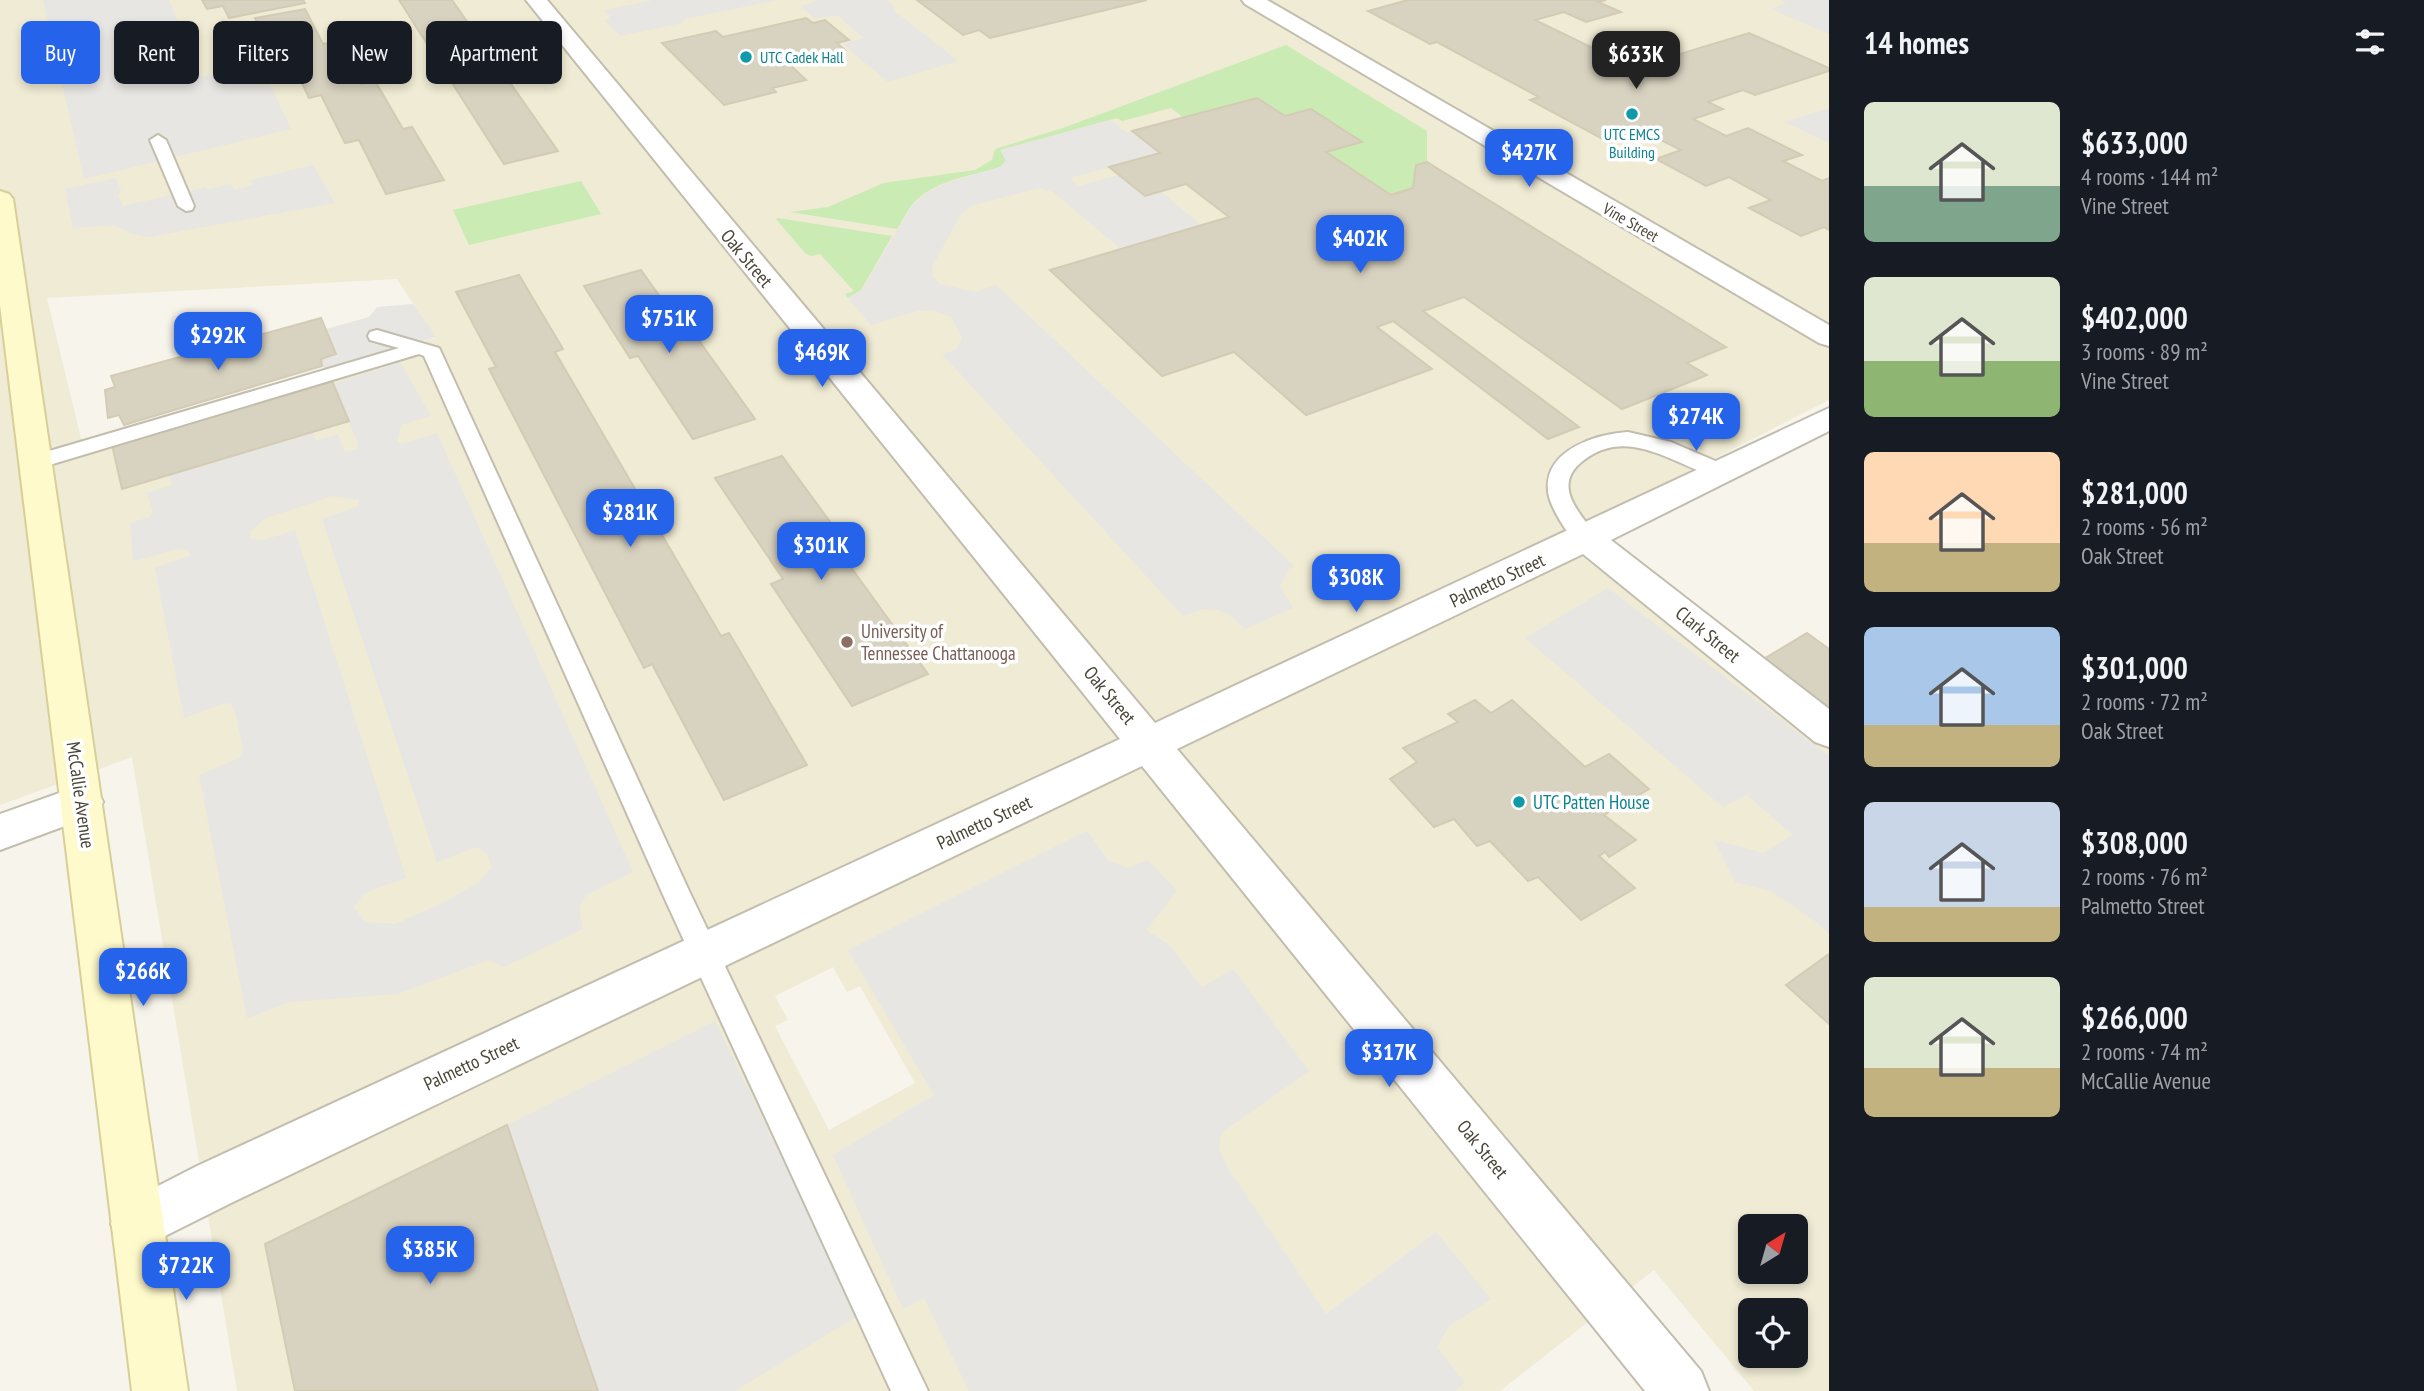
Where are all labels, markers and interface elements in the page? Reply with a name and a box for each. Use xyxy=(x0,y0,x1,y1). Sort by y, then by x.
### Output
chip: Buy xyxy=(21,21,100,84)
chip: Rent xyxy=(114,21,199,84)
chip: Filters xyxy=(213,21,313,84)
chip: New xyxy=(327,21,412,84)
chip: Apartment xyxy=(426,21,562,84)
text: 14 homes xyxy=(1864,23,1969,62)
icon: filters xyxy=(2351,23,2389,61)
pin: $633K xyxy=(1587,32,1685,91)
text: $633K xyxy=(1608,39,1664,68)
place label: UTC Cadek Hall xyxy=(760,47,844,67)
marker: UTC Cadek Hall xyxy=(738,49,754,65)
marker: UTC EMCS Building xyxy=(1624,106,1640,122)
text: $633,000 xyxy=(2081,123,2188,162)
place label: UTC EMCS Building xyxy=(1604,124,1660,162)
pin: $427K xyxy=(1480,130,1578,189)
icon: home xyxy=(1920,130,2004,214)
text: $427K xyxy=(1501,137,1557,166)
text: 4 rooms · 144 m² xyxy=(2081,162,2218,191)
text: Vine Street xyxy=(2081,191,2169,220)
street label: Vine Street xyxy=(1599,198,1663,246)
pin: $402K xyxy=(1311,216,1409,275)
text: $402K xyxy=(1332,223,1388,252)
street label: Oak Street xyxy=(716,224,779,292)
pin: $751K xyxy=(620,296,718,355)
text: $402,000 xyxy=(2081,298,2188,337)
text: $751K xyxy=(641,303,697,332)
icon: home xyxy=(1920,305,2004,389)
pin: $292K xyxy=(169,312,267,372)
text: $292K xyxy=(190,320,246,349)
pin: $469K xyxy=(773,330,871,389)
text: $469K xyxy=(794,337,850,366)
text: 3 rooms · 89 m² xyxy=(2081,337,2208,366)
text: Vine Street xyxy=(2081,366,2169,395)
pin: $274K xyxy=(1647,393,1745,453)
text: $274K xyxy=(1668,401,1724,430)
text: $281,000 xyxy=(2081,473,2188,512)
icon: home xyxy=(1920,480,2004,564)
pin: $281K xyxy=(581,490,679,549)
text: $281K xyxy=(602,497,658,526)
text: 2 rooms · 56 m² xyxy=(2081,512,2208,541)
pin: $301K xyxy=(772,522,870,582)
text: $301K xyxy=(793,530,849,559)
text: Oak Street xyxy=(2081,541,2164,570)
street label: Palmetto Street xyxy=(1446,547,1549,612)
pin: $308K xyxy=(1307,554,1405,614)
text: $308K xyxy=(1328,562,1384,591)
street label: Clark Street xyxy=(1671,601,1746,668)
place label: University of Tennessee Chattanooga xyxy=(861,619,1016,665)
marker: University of Tennessee Chattanooga xyxy=(839,634,855,650)
text: $301,000 xyxy=(2081,648,2188,687)
icon: home xyxy=(1920,655,2004,739)
street label: Oak Street xyxy=(1079,661,1142,729)
text: 2 rooms · 72 m² xyxy=(2081,687,2208,716)
text: Oak Street xyxy=(2081,716,2164,745)
street label: McCallie Avenue xyxy=(62,740,100,850)
street label: Palmetto Street xyxy=(933,789,1036,854)
place label: UTC Patten House xyxy=(1533,790,1650,814)
marker: UTC Patten House xyxy=(1511,794,1527,810)
text: $308,000 xyxy=(2081,823,2188,862)
icon: home xyxy=(1920,830,2004,914)
text: 2 rooms · 76 m² xyxy=(2081,862,2208,891)
text: Palmetto Street xyxy=(2081,891,2205,920)
pin: $266K xyxy=(94,948,192,1008)
text: $266K xyxy=(115,956,171,985)
text: $266,000 xyxy=(2081,998,2188,1037)
icon: home xyxy=(1920,1005,2004,1089)
street label: Palmetto Street xyxy=(420,1030,523,1095)
pin: $317K xyxy=(1340,1030,1438,1089)
text: $317K xyxy=(1361,1037,1417,1066)
text: 2 rooms · 74 m² xyxy=(2081,1037,2208,1066)
text: McCallie Avenue xyxy=(2081,1066,2211,1095)
street label: Oak Street xyxy=(1452,1115,1514,1184)
north arrow xyxy=(1738,1214,1808,1284)
map controls xyxy=(1738,1214,1808,1368)
pin: $385K xyxy=(381,1226,479,1286)
text: $385K xyxy=(402,1234,458,1263)
pin: $722K xyxy=(137,1242,235,1302)
text: $722K xyxy=(158,1250,214,1279)
button: locate xyxy=(1738,1298,1808,1368)

